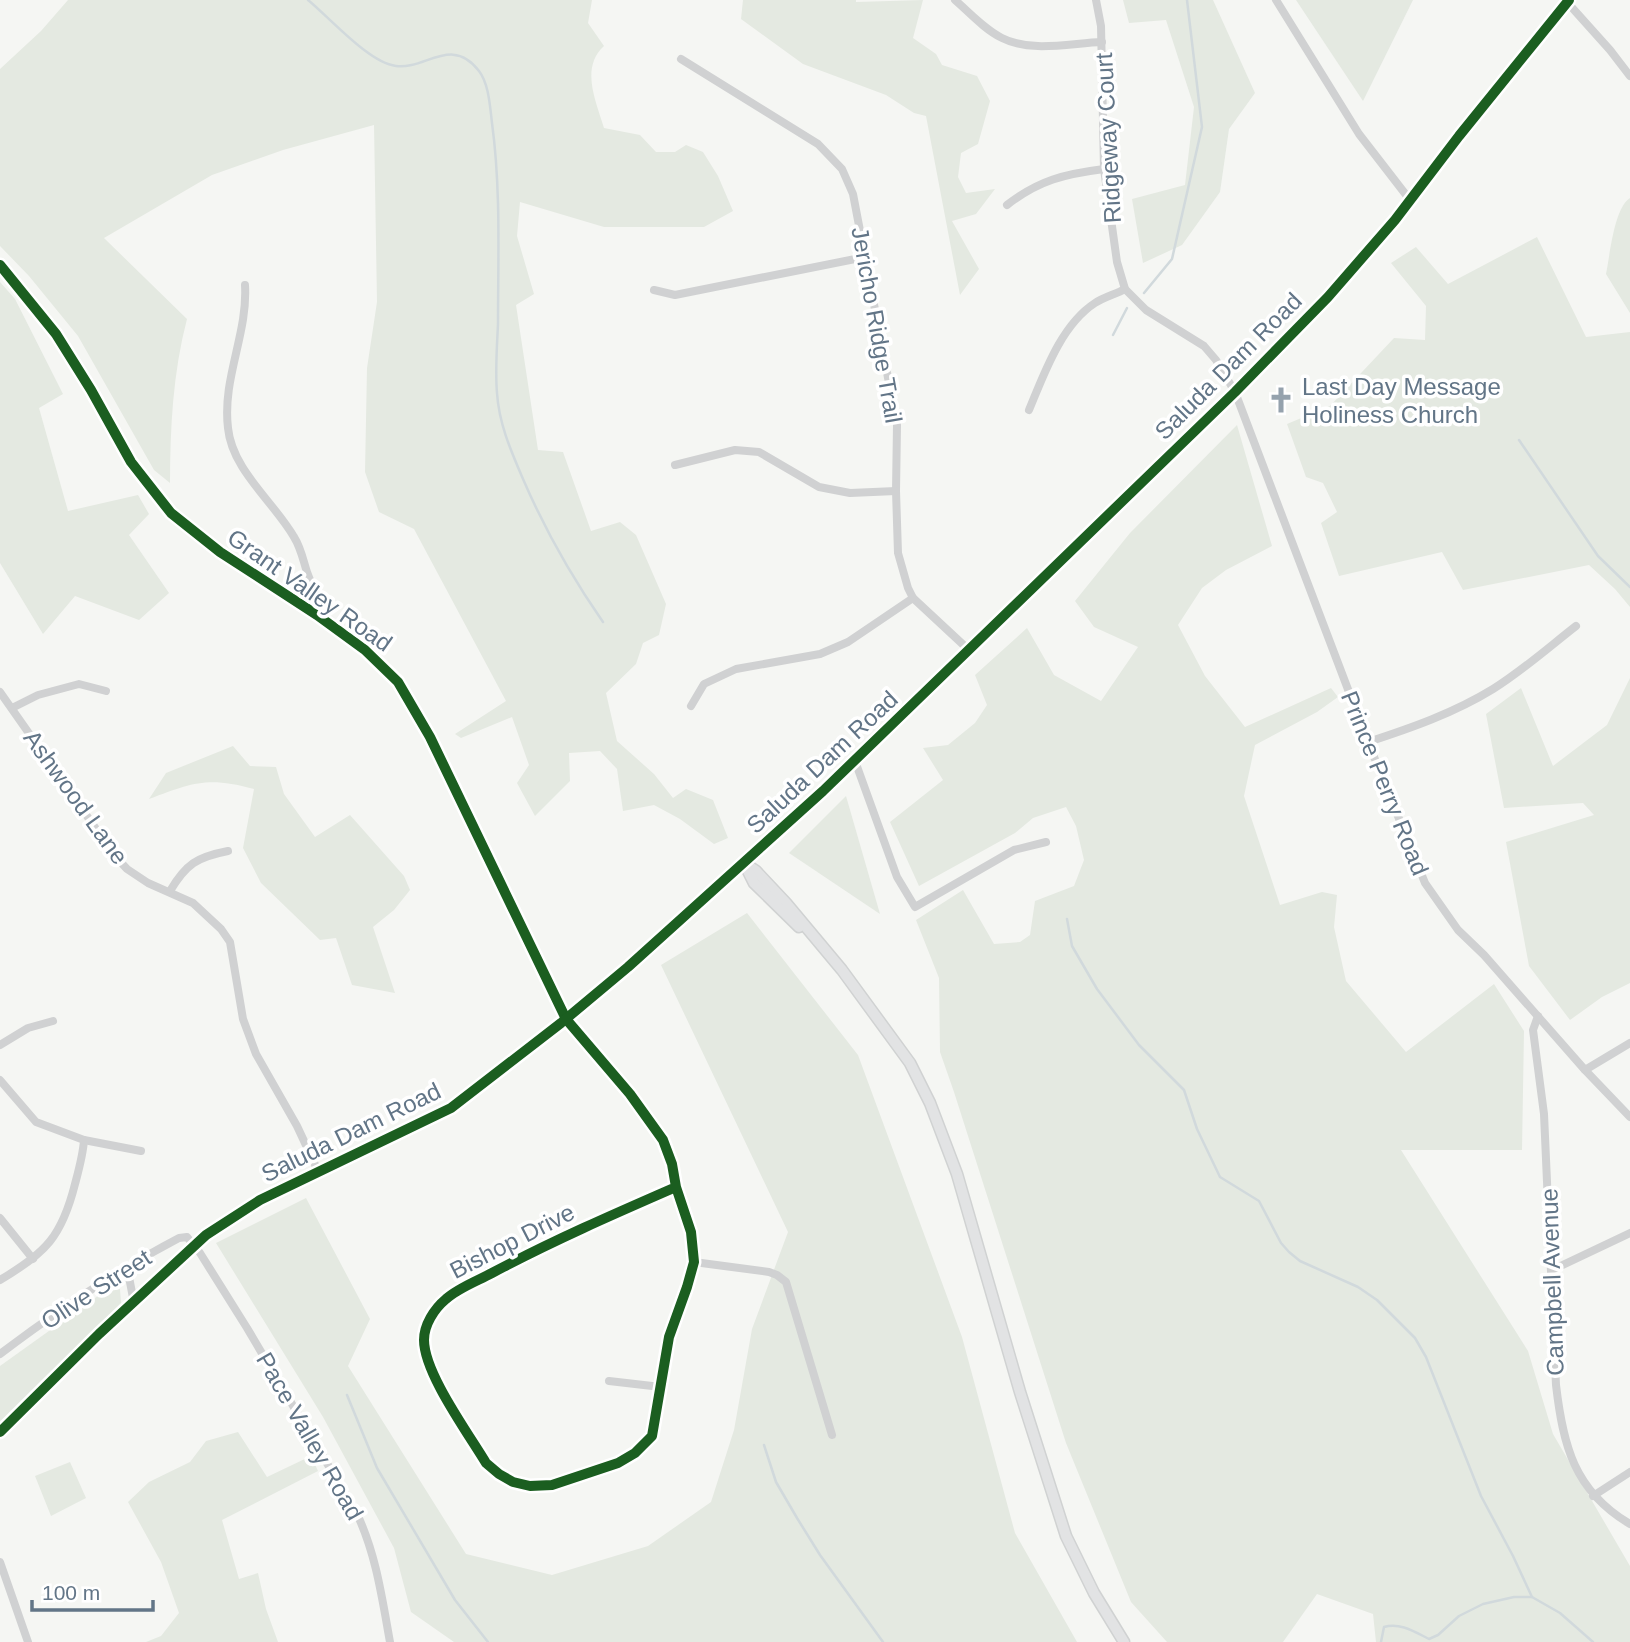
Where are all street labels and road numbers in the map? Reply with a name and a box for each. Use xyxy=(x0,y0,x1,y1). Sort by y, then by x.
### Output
street label: Ridgeway Court xyxy=(1090,52,1126,224)
street label: Jericho Ridge Trail xyxy=(846,225,908,425)
street label: Saluda Dam Road xyxy=(1149,287,1307,445)
street label: Grant Valley Road xyxy=(223,523,397,657)
street label: Saluda Dam Road xyxy=(741,685,903,839)
street label: Prince Perry Road xyxy=(1336,687,1434,879)
street label: Ashwood Lane xyxy=(18,725,134,869)
street label: Saluda Dam Road xyxy=(257,1077,445,1187)
street label: Campbell Avenue xyxy=(1535,1188,1569,1376)
street label: Bishop Drive xyxy=(445,1198,579,1284)
street label: Olive Street xyxy=(36,1243,156,1334)
street label: Pace Valley Road xyxy=(251,1347,369,1525)

